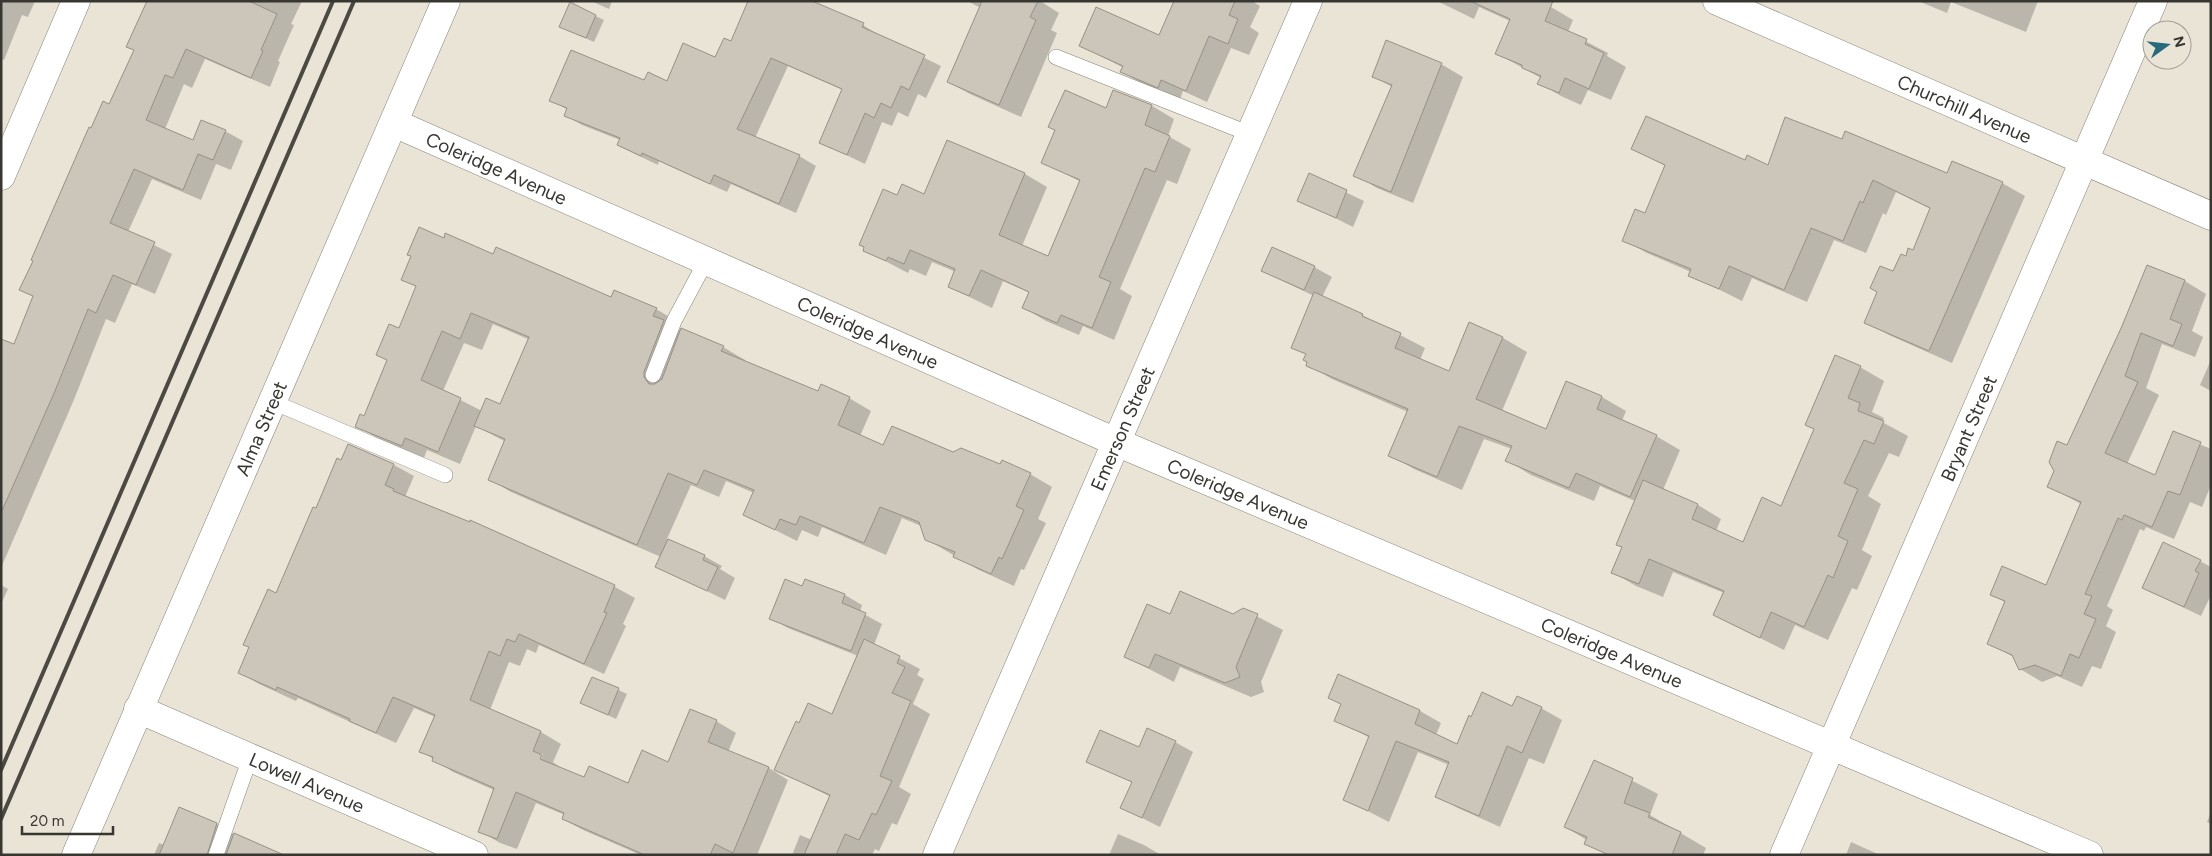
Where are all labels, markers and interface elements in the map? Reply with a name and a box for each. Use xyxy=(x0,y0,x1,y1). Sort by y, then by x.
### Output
north arrow xyxy=(2142,20,2192,70)
text: N xyxy=(2169,34,2189,49)
street label: Churchill Avenue xyxy=(1894,70,2035,148)
street label: Coleridge Avenue xyxy=(422,128,570,210)
street label: Coleridge Avenue xyxy=(794,292,942,374)
street label: Emerson Street xyxy=(1086,363,1160,494)
street label: Bryant Street xyxy=(1936,372,2002,485)
street label: Alma Street xyxy=(231,378,292,479)
street label: Coleridge Avenue xyxy=(1164,454,1312,535)
street label: Coleridge Avenue xyxy=(1537,613,1686,693)
street label: Lowell Avenue xyxy=(246,748,368,818)
scale bar xyxy=(22,804,114,836)
text: 20 m xyxy=(30,812,64,830)

